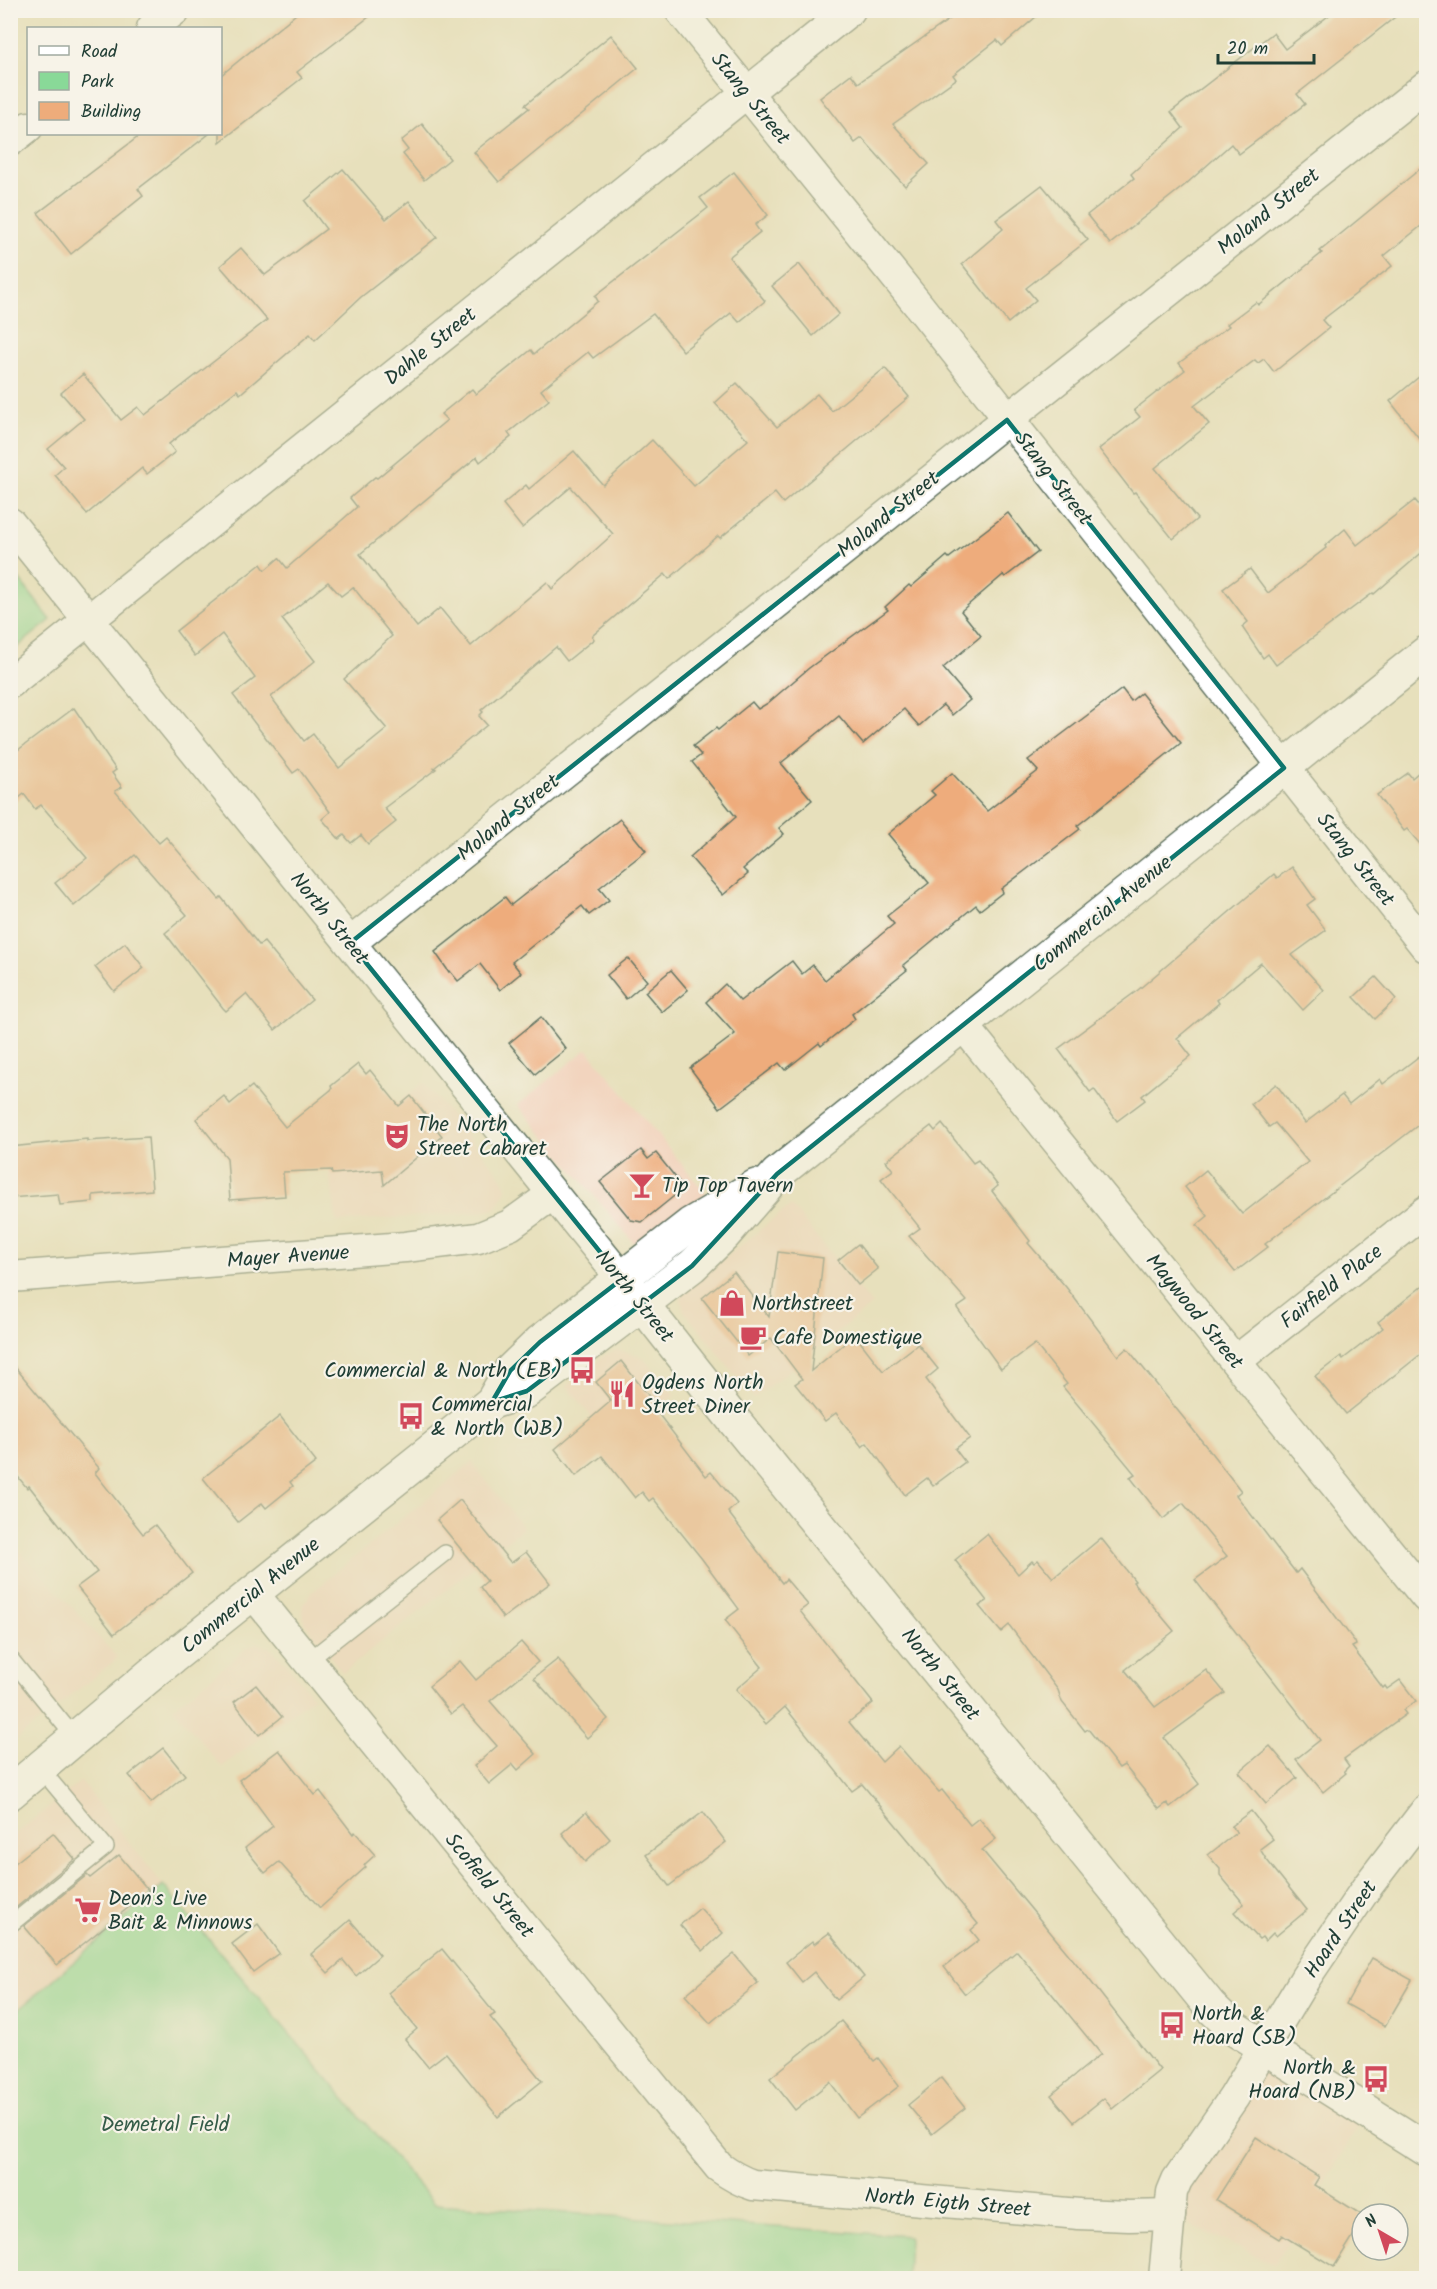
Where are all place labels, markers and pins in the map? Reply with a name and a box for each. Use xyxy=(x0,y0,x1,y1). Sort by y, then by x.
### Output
place label: The North Street Cabaret xyxy=(417,1109,547,1166)
theatre icon: The North Street Cabaret xyxy=(382,1121,412,1151)
bar icon: Tip Top Tavern xyxy=(627,1170,657,1200)
place label: Tip Top Tavern xyxy=(662,1170,793,1203)
shop icon: Northstreet xyxy=(717,1288,747,1318)
place label: Northstreet xyxy=(752,1288,854,1321)
cafe icon: Cafe Domestique xyxy=(738,1322,768,1352)
place label: Cafe Domestique xyxy=(773,1322,923,1355)
place label: Commercial & North (EB) xyxy=(324,1355,562,1388)
bus stop icon: Commercial & North (EB) xyxy=(567,1355,597,1385)
place label: Ogdens North Street Diner xyxy=(642,1367,763,1424)
restaurant icon: Ogdens North Street Diner xyxy=(607,1379,637,1409)
place label: Commercial & North (WB) xyxy=(431,1389,563,1446)
bus stop icon: Commercial & North (WB) xyxy=(396,1401,426,1431)
place label: Deon's Live Bait & Minnows xyxy=(108,1883,253,1940)
supermarket icon: Deon's Live Bait & Minnows xyxy=(73,1895,103,1925)
place label: North & Hoard (SB) xyxy=(1192,1998,1297,2055)
bus stop icon: North & Hoard (SB) xyxy=(1157,2010,1187,2040)
place label: North & Hoard (NB) xyxy=(1248,2052,1356,2109)
bus stop icon: North & Hoard (NB) xyxy=(1361,2064,1391,2094)

